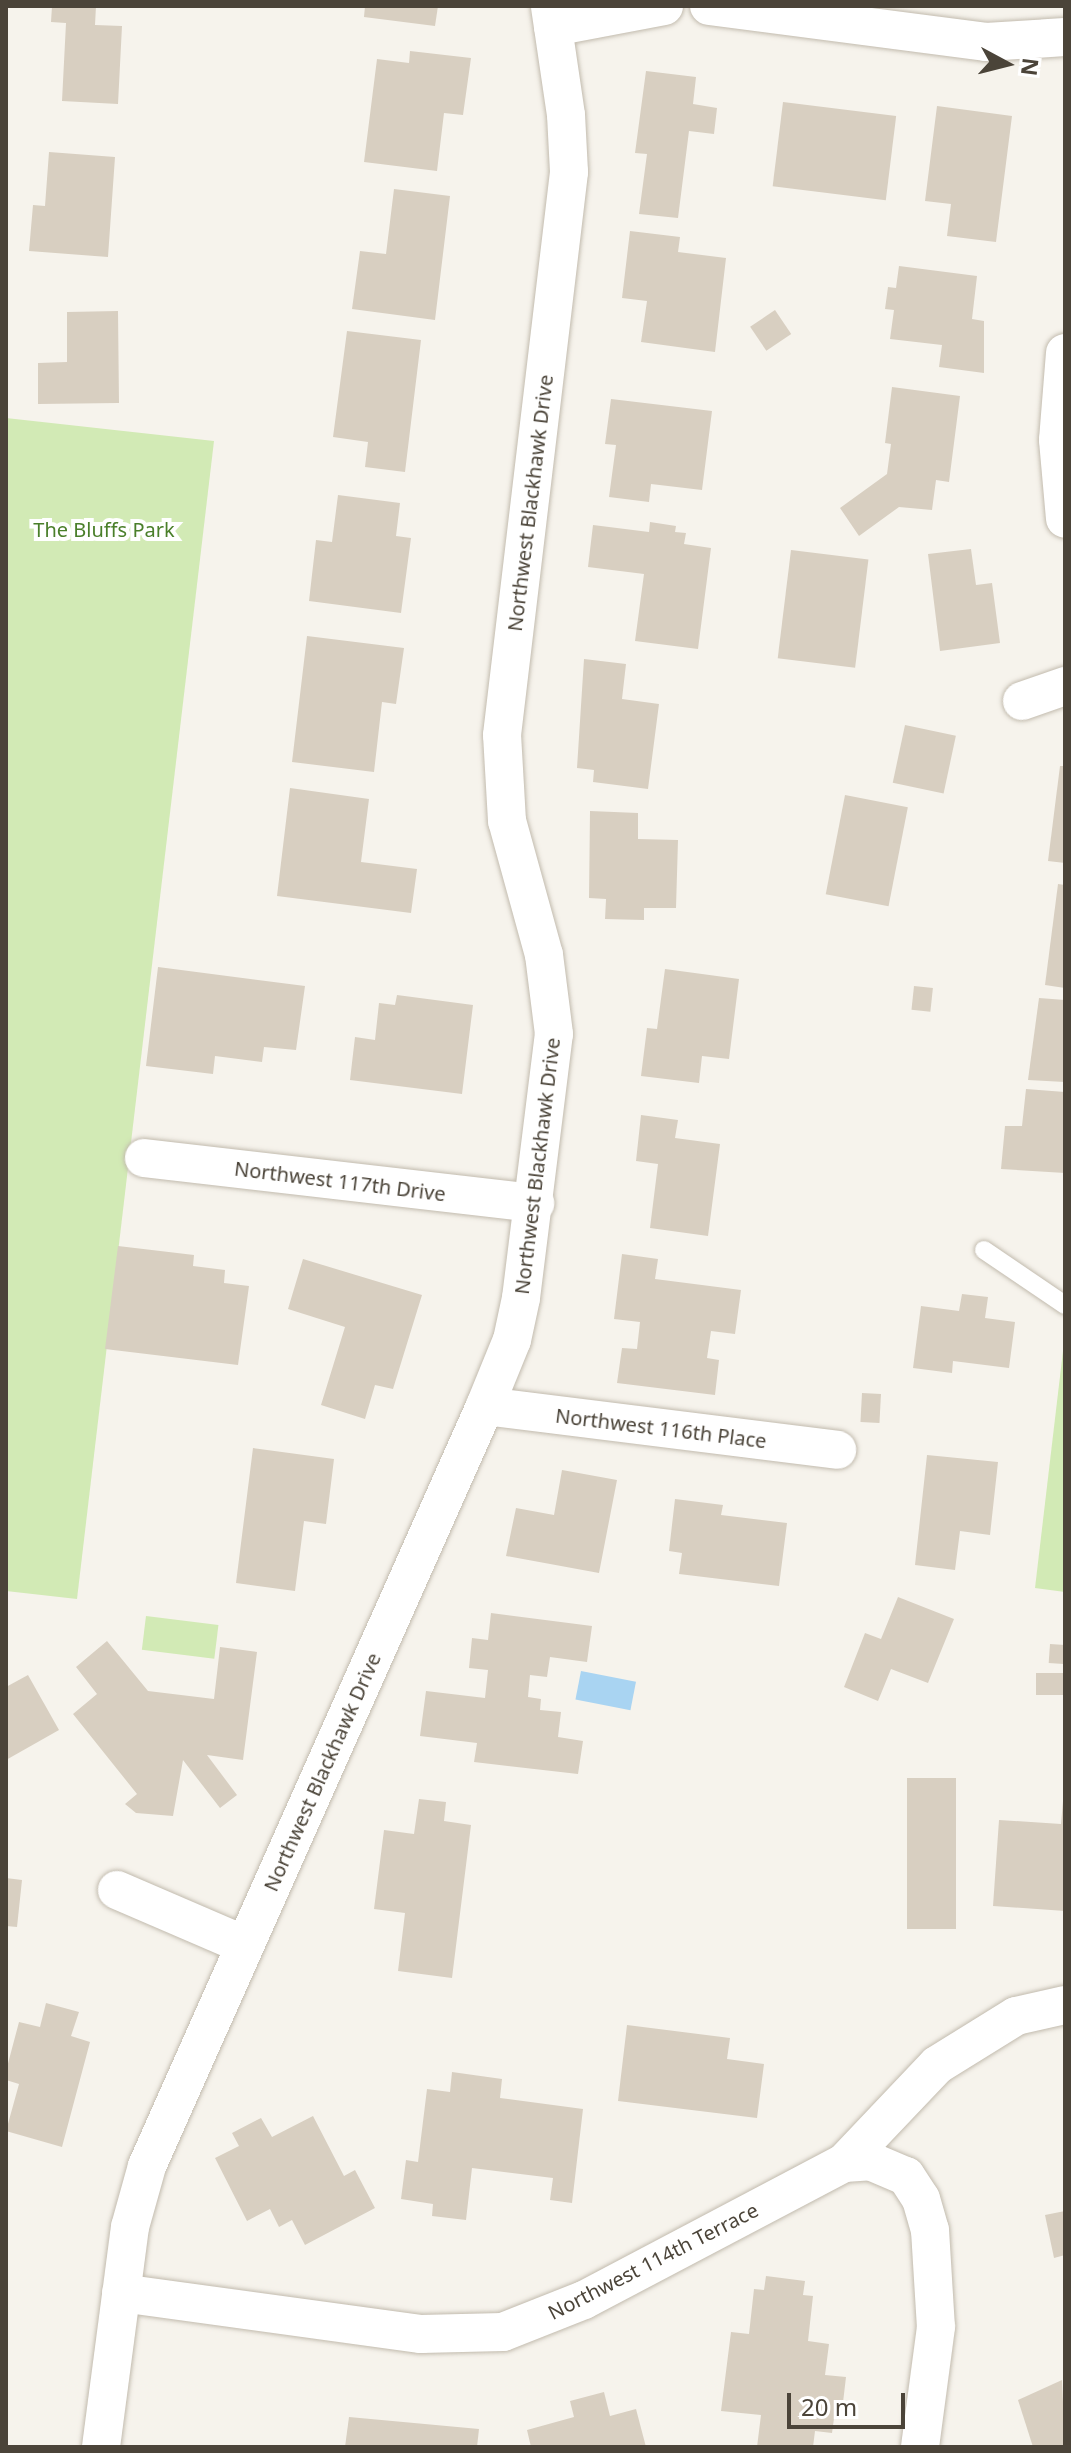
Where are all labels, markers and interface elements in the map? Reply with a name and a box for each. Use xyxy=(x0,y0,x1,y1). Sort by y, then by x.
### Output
north arrow xyxy=(967,24,1047,104)
text: N xyxy=(1015,56,1047,78)
street label: Northwest Blackhawk Drive xyxy=(502,373,558,633)
park label: The Bluffs Park xyxy=(33,517,175,541)
street label: Northwest Blackhawk Drive xyxy=(509,1036,565,1296)
street label: Northwest 117th Drive xyxy=(233,1156,447,1206)
street label: Northwest 116th Place xyxy=(554,1403,768,1453)
street label: Northwest Blackhawk Drive xyxy=(258,1649,386,1895)
street label: Northwest 114th Terrace xyxy=(544,2198,762,2324)
scale bar xyxy=(791,2377,909,2427)
text: 20 m xyxy=(801,2390,857,2423)

